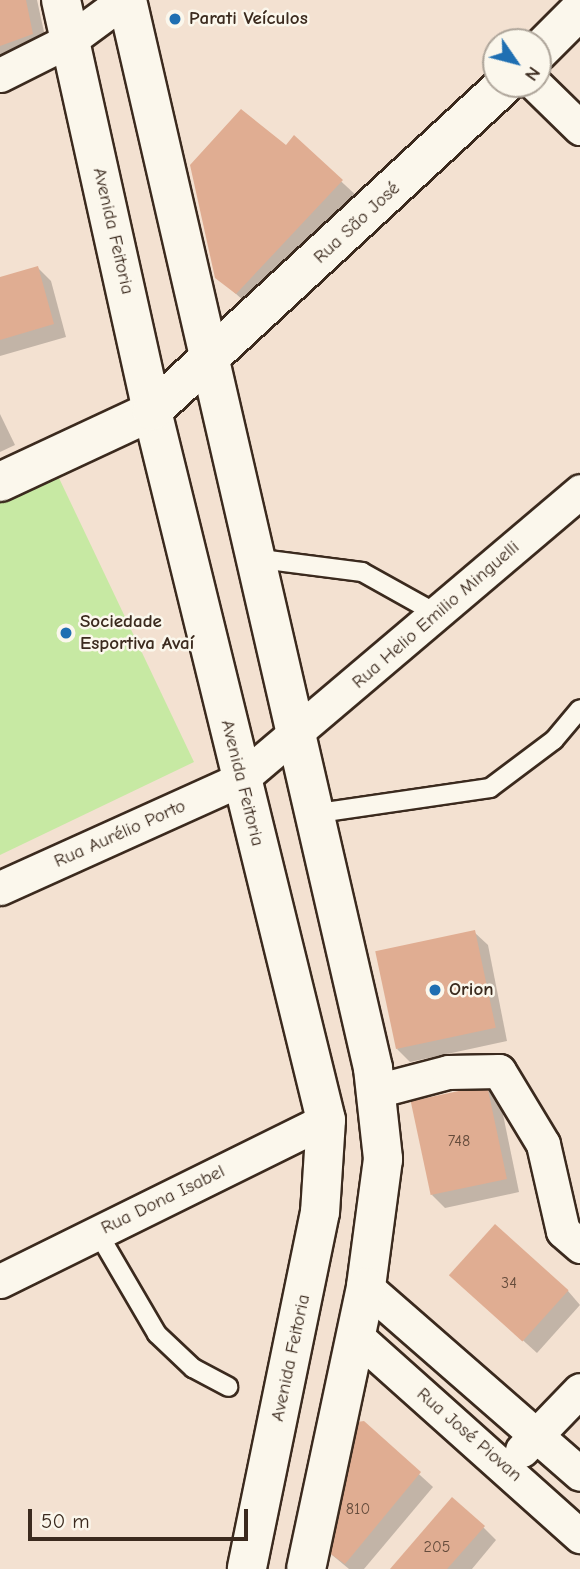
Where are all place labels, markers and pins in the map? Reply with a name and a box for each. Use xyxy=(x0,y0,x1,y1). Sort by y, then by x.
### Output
place label: Parati Veículos xyxy=(189,8,308,30)
marker: Parati Veículos xyxy=(167,11,183,27)
place label: Sociedade Esportiva Avaí xyxy=(80,611,194,655)
marker: Sociedade Esportiva Avaí xyxy=(58,625,74,641)
place label: Orion xyxy=(449,979,494,1001)
marker: Orion xyxy=(427,982,443,998)

